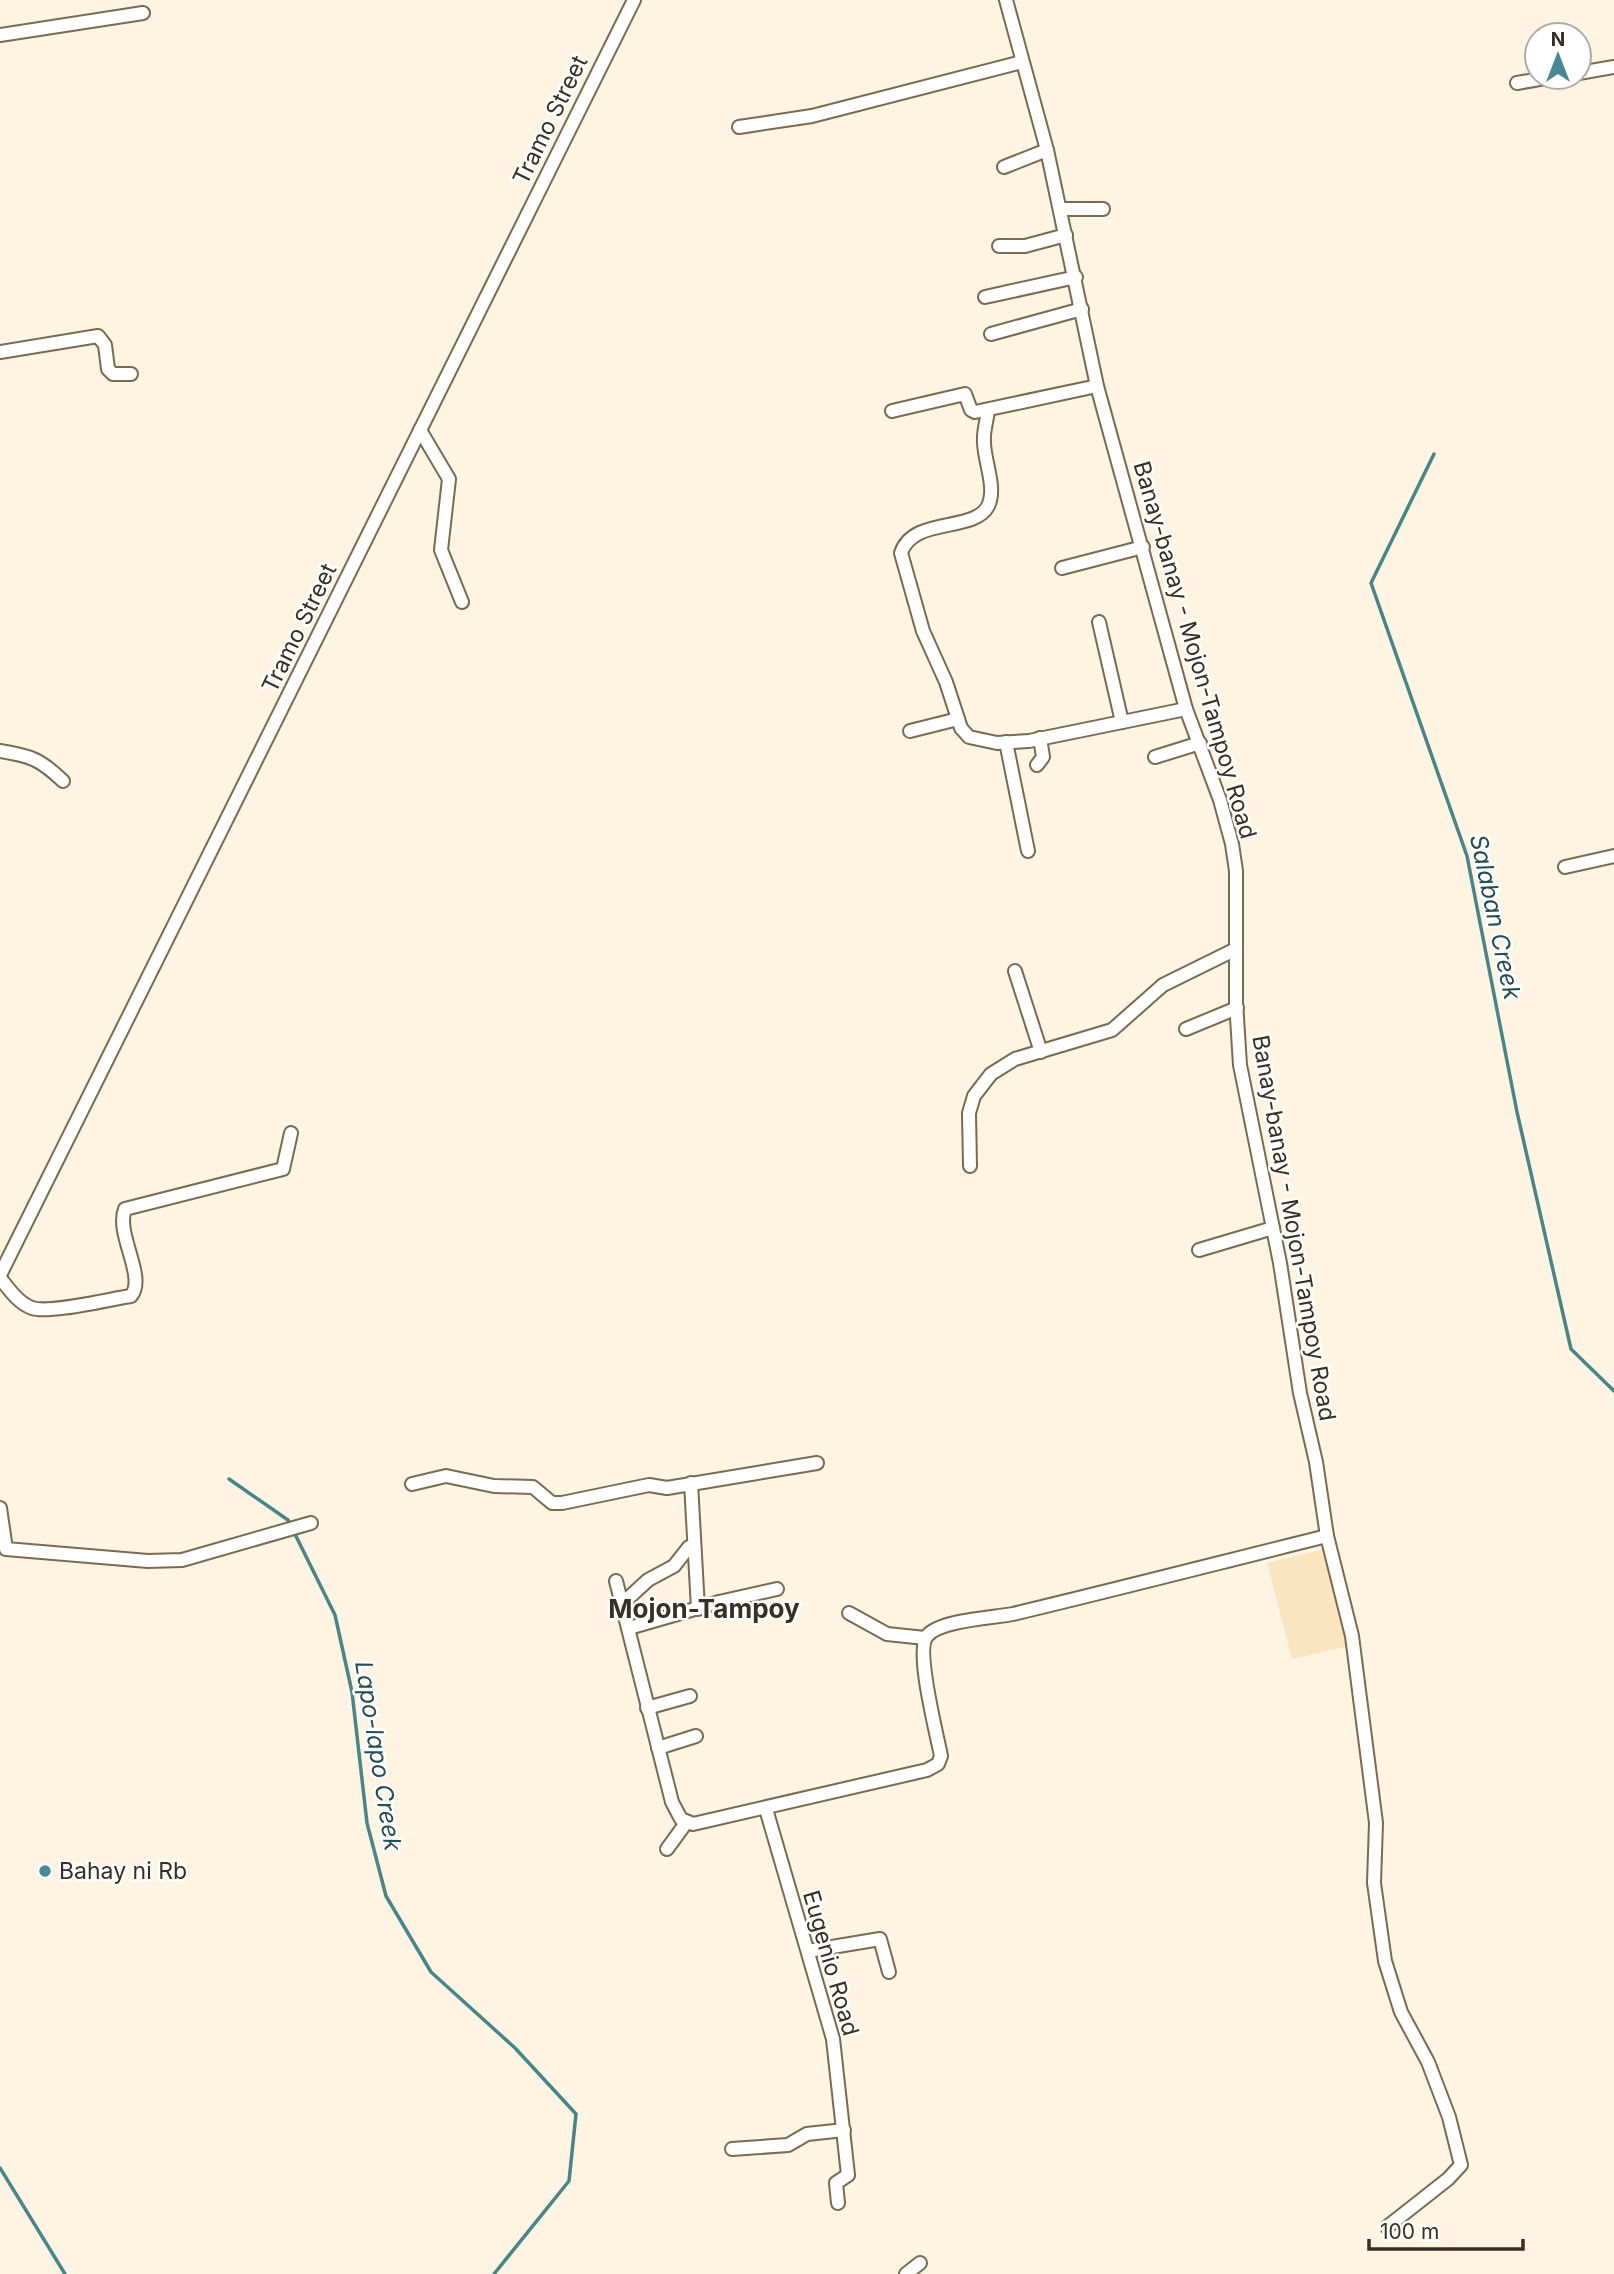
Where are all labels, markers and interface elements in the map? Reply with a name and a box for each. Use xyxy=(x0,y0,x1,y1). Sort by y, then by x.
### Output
north arrow xyxy=(1523,21,1593,91)
text: N xyxy=(1551,28,1565,51)
street label: Tramo Street xyxy=(507,50,594,189)
street label: Banay-banay - Mojon-Tampoy Road xyxy=(1128,458,1262,842)
street label: Tramo Street xyxy=(256,558,343,697)
water label: Salaban Creek xyxy=(1464,832,1527,1003)
street label: Banay-banay - Mojon-Tampoy Road xyxy=(1246,1033,1342,1423)
district label: Mojon-Tampoy xyxy=(608,1593,800,1624)
water label: Lapo-lapo Creek xyxy=(349,1659,408,1854)
place label: Bahay ni Rb xyxy=(59,1857,187,1885)
marker: Bahay ni Rb xyxy=(37,1863,53,1879)
street label: Eugenio Road xyxy=(797,1887,865,2039)
scale bar xyxy=(1369,2208,1523,2252)
text: 100 m xyxy=(1380,2219,1439,2244)

